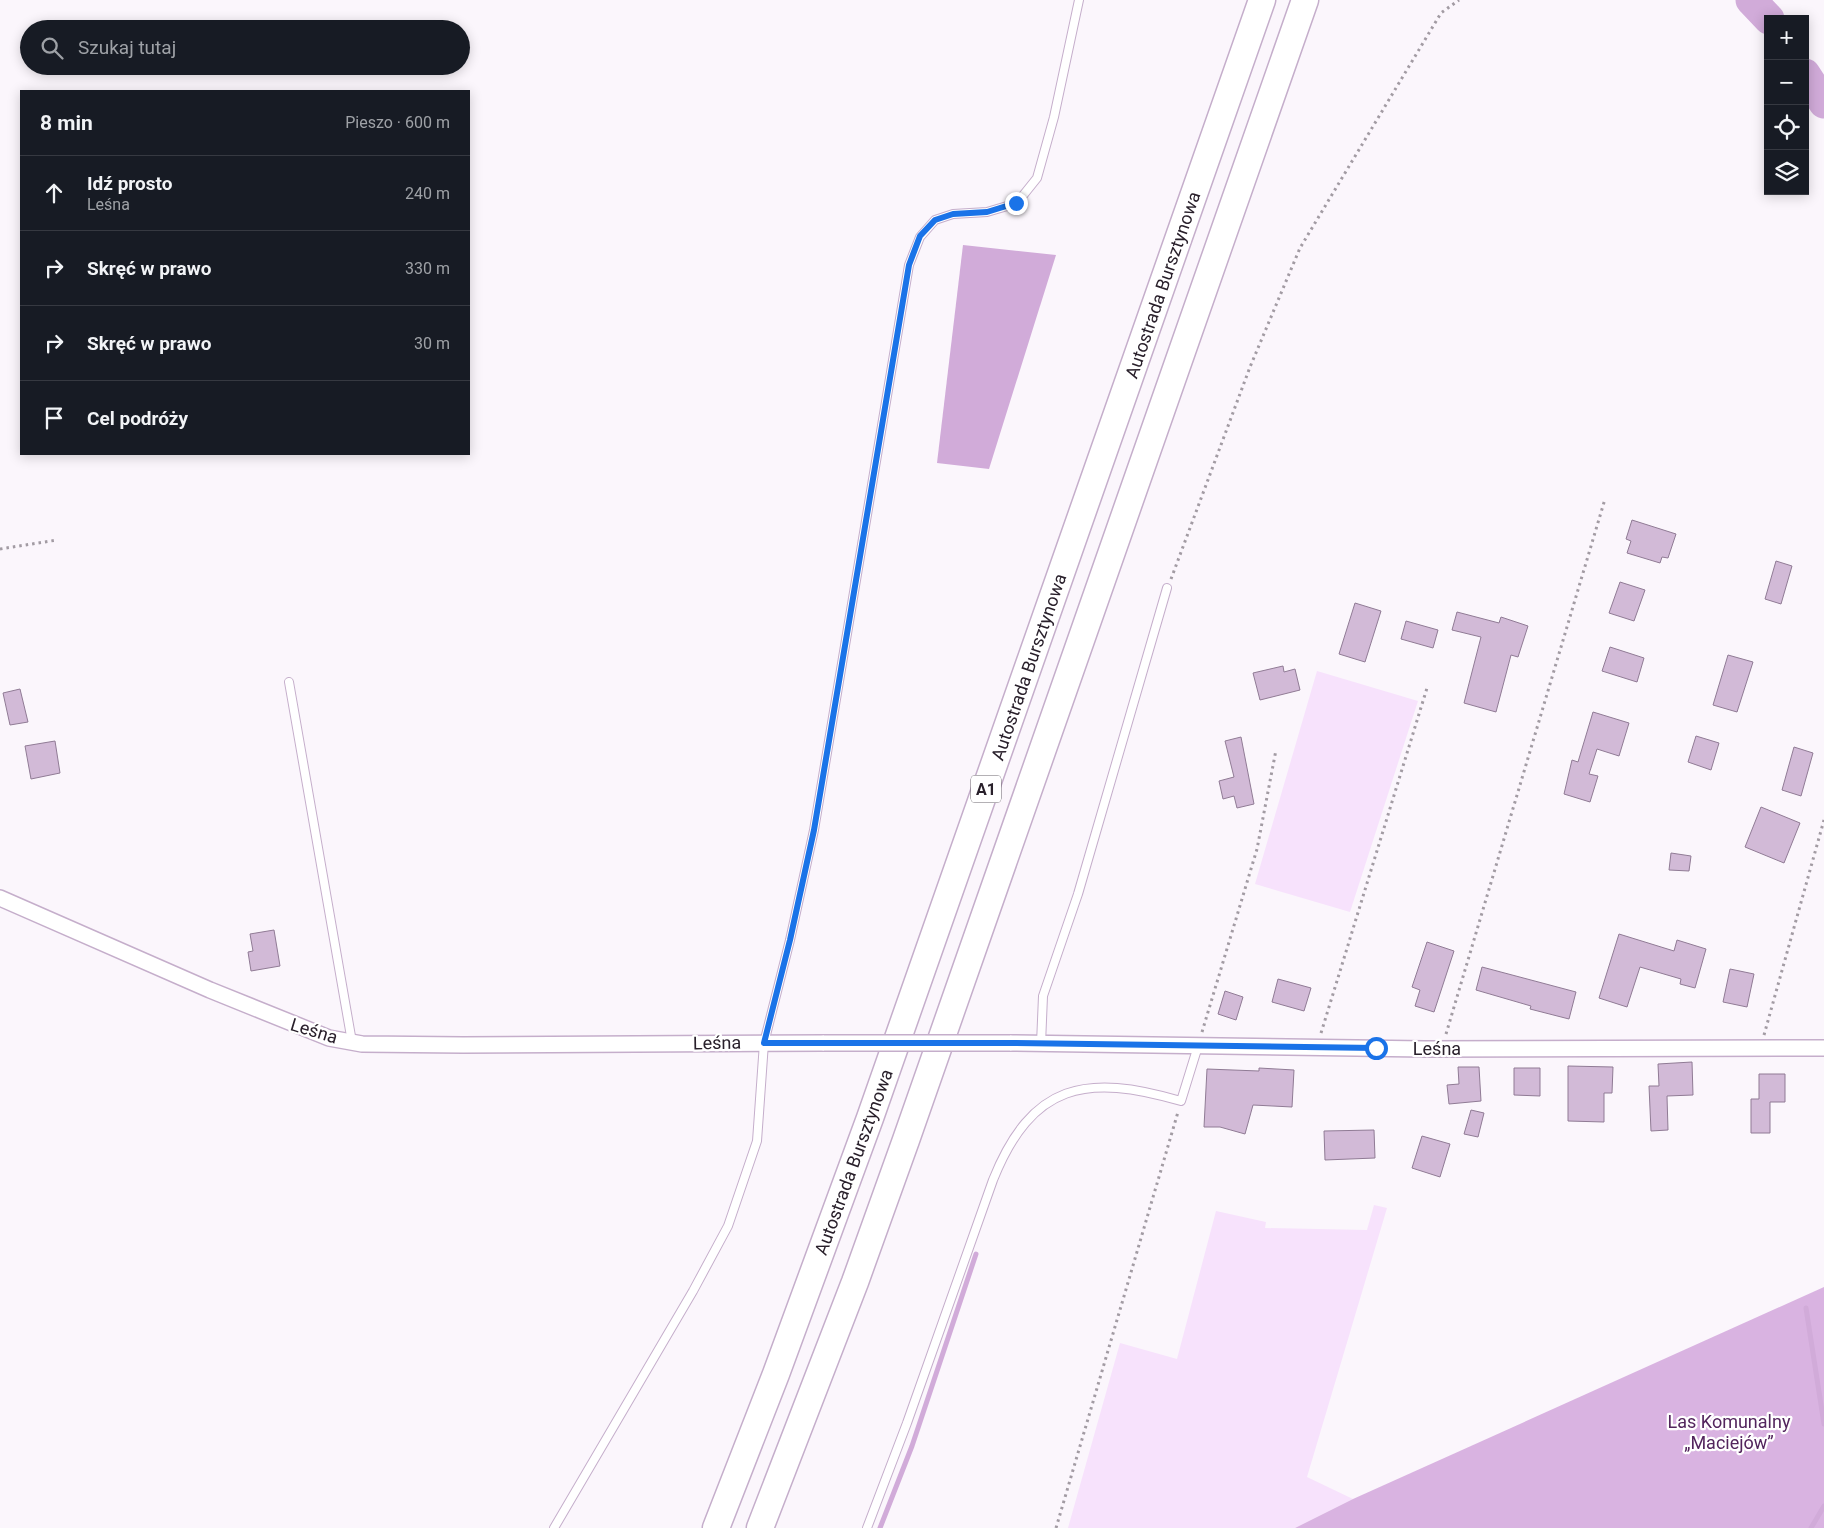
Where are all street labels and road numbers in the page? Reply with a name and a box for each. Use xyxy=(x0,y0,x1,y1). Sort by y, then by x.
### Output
street label: Autostrada Bursztynowa xyxy=(1121,189,1204,381)
street label: Autostrada Bursztynowa xyxy=(987,571,1070,763)
road number: A1 xyxy=(971,776,1001,802)
street label: Leśna xyxy=(288,1013,340,1048)
street label: Leśna xyxy=(693,1032,741,1053)
street label: Leśna xyxy=(1413,1038,1461,1059)
street label: Autostrada Bursztynowa xyxy=(810,1066,897,1258)

